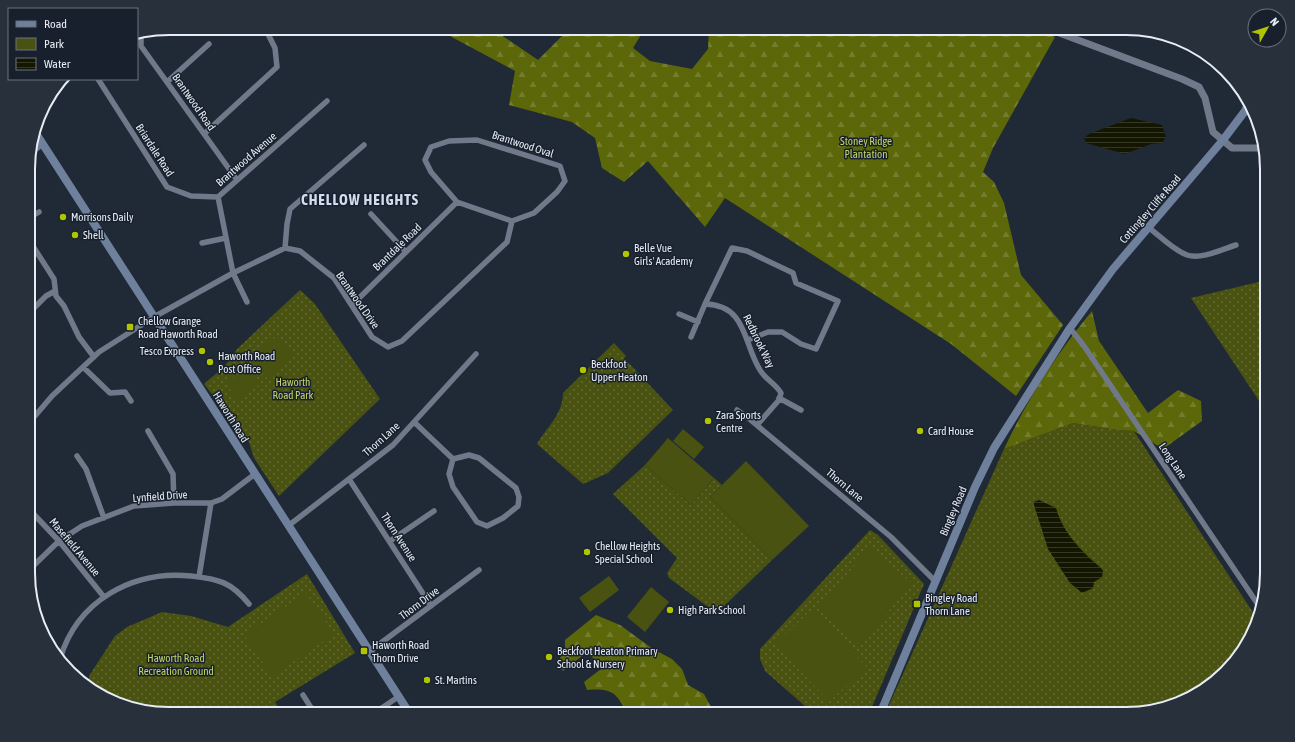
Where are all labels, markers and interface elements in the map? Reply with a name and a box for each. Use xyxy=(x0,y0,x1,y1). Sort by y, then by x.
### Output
legend xyxy=(8,8,138,80)
north arrow xyxy=(1247,8,1287,48)
text: N xyxy=(1268,15,1281,28)
text: Road xyxy=(44,17,67,31)
text: Park xyxy=(44,37,65,51)
text: Water xyxy=(44,57,71,71)
street label: Brantwood Road xyxy=(170,71,218,133)
street label: Briardale Road xyxy=(134,122,176,178)
street label: Brantwood Oval xyxy=(491,128,555,160)
street label: Brantwood Avenue xyxy=(213,130,279,188)
park label: Stoney Ridge Plantation xyxy=(840,135,892,160)
street label: Cottingley Cliffe Road xyxy=(1117,172,1183,246)
district label: CHELLOW HEIGHTS xyxy=(301,191,419,208)
place label: Morrisons Daily xyxy=(71,211,134,223)
marker: Morrisons Daily xyxy=(58,212,68,222)
street label: Brantdale Road xyxy=(370,221,424,273)
place label: Shell xyxy=(83,229,104,241)
marker: Shell xyxy=(70,230,80,240)
place label: Belle Vue Girls' Academy xyxy=(634,242,693,267)
marker: Belle Vue Girls' Academy xyxy=(621,249,631,259)
street label: Brantwood Drive xyxy=(334,269,382,331)
street label: Redbrook Way xyxy=(741,312,777,370)
place label: Chellow Grange Road Haworth Road xyxy=(138,315,218,340)
marker: Chellow Grange Road Haworth Road xyxy=(125,322,135,332)
place label: Tesco Express xyxy=(140,345,194,357)
marker: Tesco Express xyxy=(197,346,207,356)
place label: Haworth Road Post Office xyxy=(218,350,275,375)
marker: Haworth Road Post Office xyxy=(205,357,215,367)
place label: Beckfoot Upper Heaton xyxy=(591,358,648,383)
marker: Beckfoot Upper Heaton xyxy=(578,365,588,375)
park label: Haworth Road Park xyxy=(273,376,314,401)
street label: Haworth Road xyxy=(211,390,251,444)
place label: Zara Sports Centre xyxy=(716,409,761,434)
marker: Zara Sports Centre xyxy=(703,416,713,426)
street label: Thorn Lane xyxy=(360,420,402,458)
place label: Card House xyxy=(928,425,974,437)
marker: Card House xyxy=(915,426,925,436)
street label: Long Lane xyxy=(1157,441,1189,481)
street label: Thorn Lane xyxy=(824,466,866,504)
street label: Bingley Road xyxy=(937,484,969,538)
street label: Lynfield Drive xyxy=(132,488,188,504)
street label: Thorn Avenue xyxy=(379,510,419,564)
street label: Masefield Avenue xyxy=(47,516,103,578)
place label: Chellow Heights Special School xyxy=(595,540,660,565)
marker: Chellow Heights Special School xyxy=(582,547,592,557)
street label: Thorn Drive xyxy=(397,584,441,622)
place label: Bingley Road Thorn Lane xyxy=(925,592,978,617)
marker: Bingley Road Thorn Lane xyxy=(912,599,922,609)
place label: High Park School xyxy=(678,604,746,616)
marker: High Park School xyxy=(665,605,675,615)
place label: Haworth Road Thorn Drive xyxy=(372,639,429,664)
place label: Beckfoot Heaton Primary School & Nursery xyxy=(557,645,658,670)
marker: Haworth Road Thorn Drive xyxy=(359,646,369,656)
park label: Haworth Road Recreation Ground xyxy=(138,652,214,677)
marker: Beckfoot Heaton Primary School & Nursery xyxy=(544,652,554,662)
place label: St. Martins xyxy=(435,674,477,686)
marker: St. Martins xyxy=(422,675,432,685)

